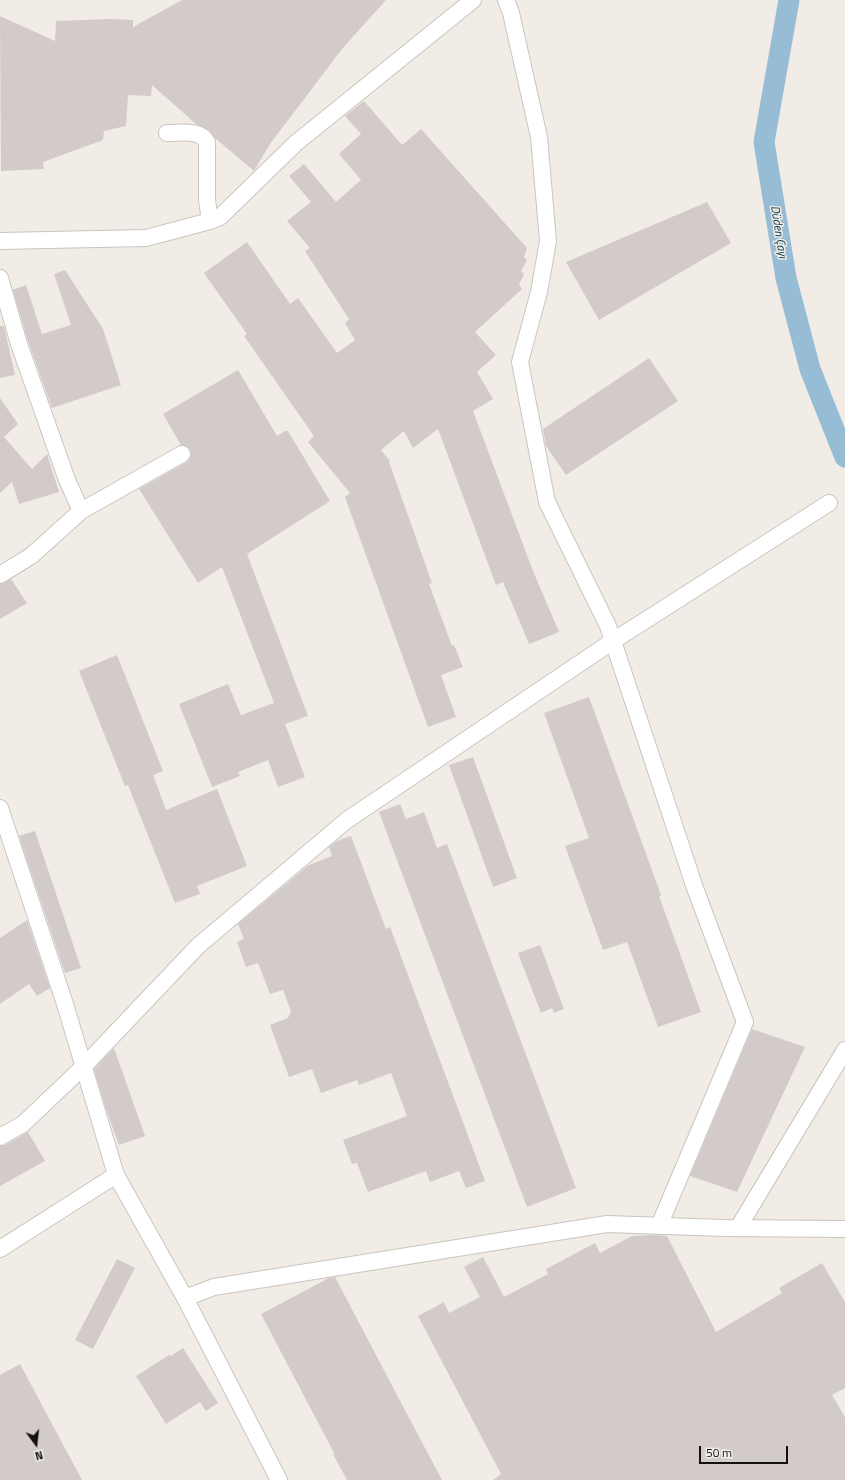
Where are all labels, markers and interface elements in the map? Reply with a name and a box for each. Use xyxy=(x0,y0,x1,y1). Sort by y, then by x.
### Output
water label: Düden Çayı xyxy=(767,205,789,259)
north arrow xyxy=(16,1424,56,1464)
scale bar xyxy=(701,1438,790,1464)
text: 50 m xyxy=(706,1443,732,1462)
text: N xyxy=(33,1447,45,1464)

